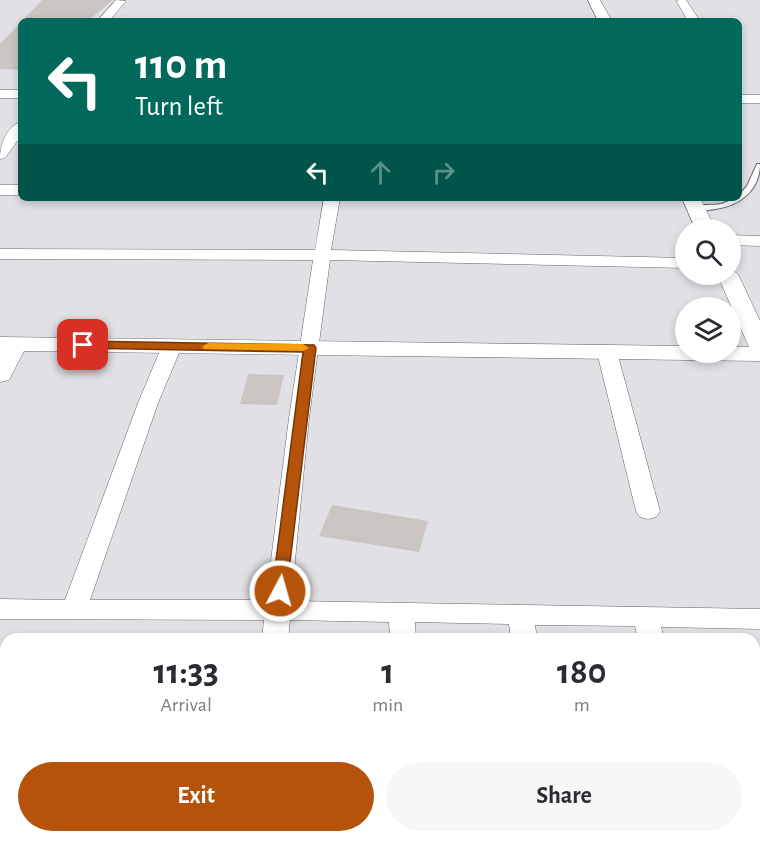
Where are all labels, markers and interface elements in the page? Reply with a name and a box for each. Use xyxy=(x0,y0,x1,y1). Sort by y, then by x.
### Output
icon: left xyxy=(36,42,114,120)
text: 110 m xyxy=(135,44,227,86)
text: Turn left xyxy=(135,93,223,120)
icon: left xyxy=(301,156,334,189)
icon: ahead xyxy=(364,156,397,189)
icon: right xyxy=(427,156,460,189)
map controls xyxy=(675,219,741,363)
button: search xyxy=(675,219,741,285)
button: layers xyxy=(675,297,741,363)
pin xyxy=(57,319,108,370)
icon: arrive xyxy=(66,328,99,361)
position arrow xyxy=(248,559,312,623)
text: 11:33 xyxy=(154,654,219,690)
text: 1 xyxy=(381,654,394,690)
text: 180 xyxy=(557,654,606,690)
text: Arrival xyxy=(160,695,212,715)
text: min xyxy=(372,695,403,715)
text: m xyxy=(574,695,590,715)
button: Exit xyxy=(18,762,374,831)
button: Share xyxy=(386,762,742,831)

